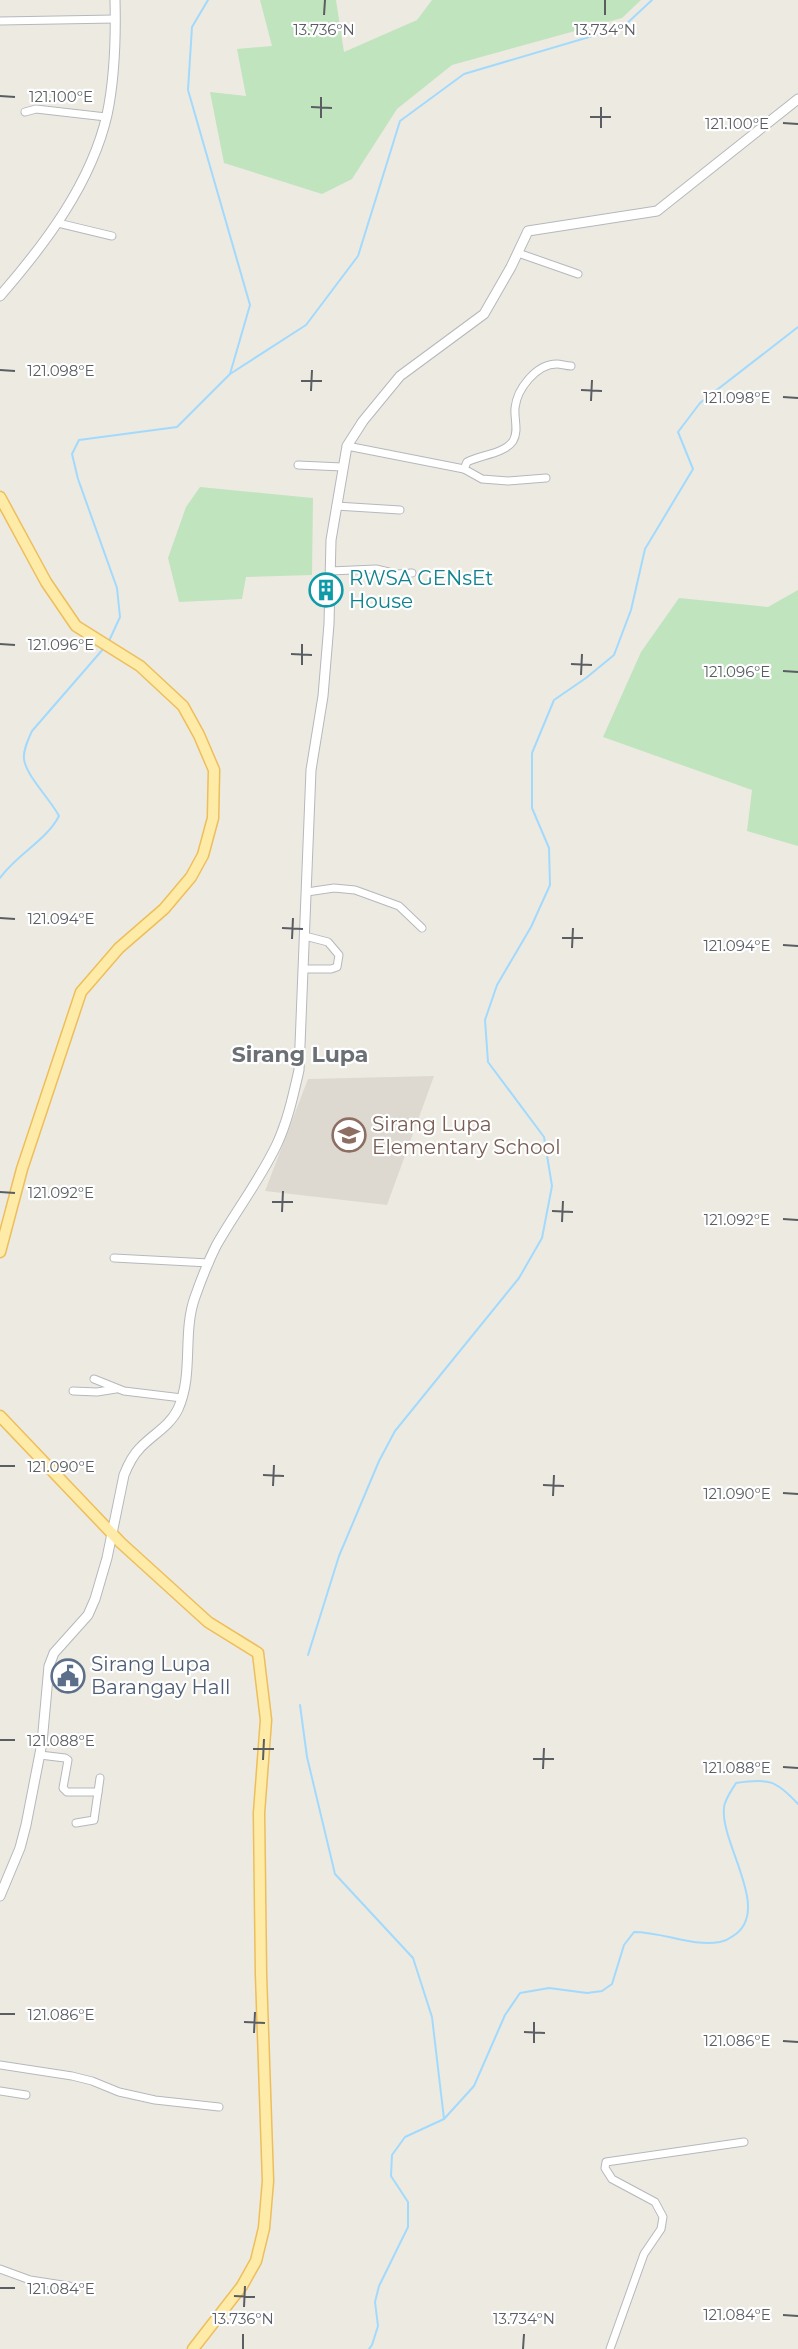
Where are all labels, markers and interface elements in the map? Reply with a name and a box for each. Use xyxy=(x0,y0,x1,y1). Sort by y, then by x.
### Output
text: 13.736°N xyxy=(293,20,355,39)
text: 13.734°N xyxy=(574,20,636,39)
text: 121.100°E xyxy=(29,87,93,106)
text: 121.100°E xyxy=(705,114,769,133)
text: 121.098°E xyxy=(27,361,95,380)
text: 121.098°E xyxy=(703,388,771,407)
place label: RWSA GENsEt House xyxy=(349,566,493,613)
building icon: RWSA GENsEt House xyxy=(308,572,344,608)
text: 121.096°E xyxy=(28,635,94,654)
text: 121.096°E xyxy=(704,662,770,681)
text: 121.094°E xyxy=(27,909,95,928)
text: 121.094°E xyxy=(703,936,771,955)
district label: Sirang Lupa xyxy=(232,1041,368,1068)
place label: Sirang Lupa Elementary School xyxy=(372,1112,561,1159)
school or university icon: Sirang Lupa Elementary School xyxy=(331,1117,367,1153)
text: 121.092°E xyxy=(28,1183,94,1202)
text: 121.092°E xyxy=(704,1210,770,1229)
text: 121.090°E xyxy=(27,1457,95,1476)
text: 121.090°E xyxy=(703,1484,771,1503)
place label: Sirang Lupa Barangay Hall xyxy=(91,1652,230,1699)
public building icon: Sirang Lupa Barangay Hall xyxy=(50,1658,86,1694)
text: 121.088°E xyxy=(27,1731,95,1750)
text: 121.088°E xyxy=(703,1758,771,1777)
text: 121.086°E xyxy=(27,2005,95,2024)
text: 121.086°E xyxy=(703,2031,771,2050)
text: 121.084°E xyxy=(27,2279,95,2298)
text: 121.084°E xyxy=(703,2305,771,2324)
text: 13.736°N xyxy=(212,2309,274,2328)
text: 13.734°N xyxy=(493,2309,555,2328)

